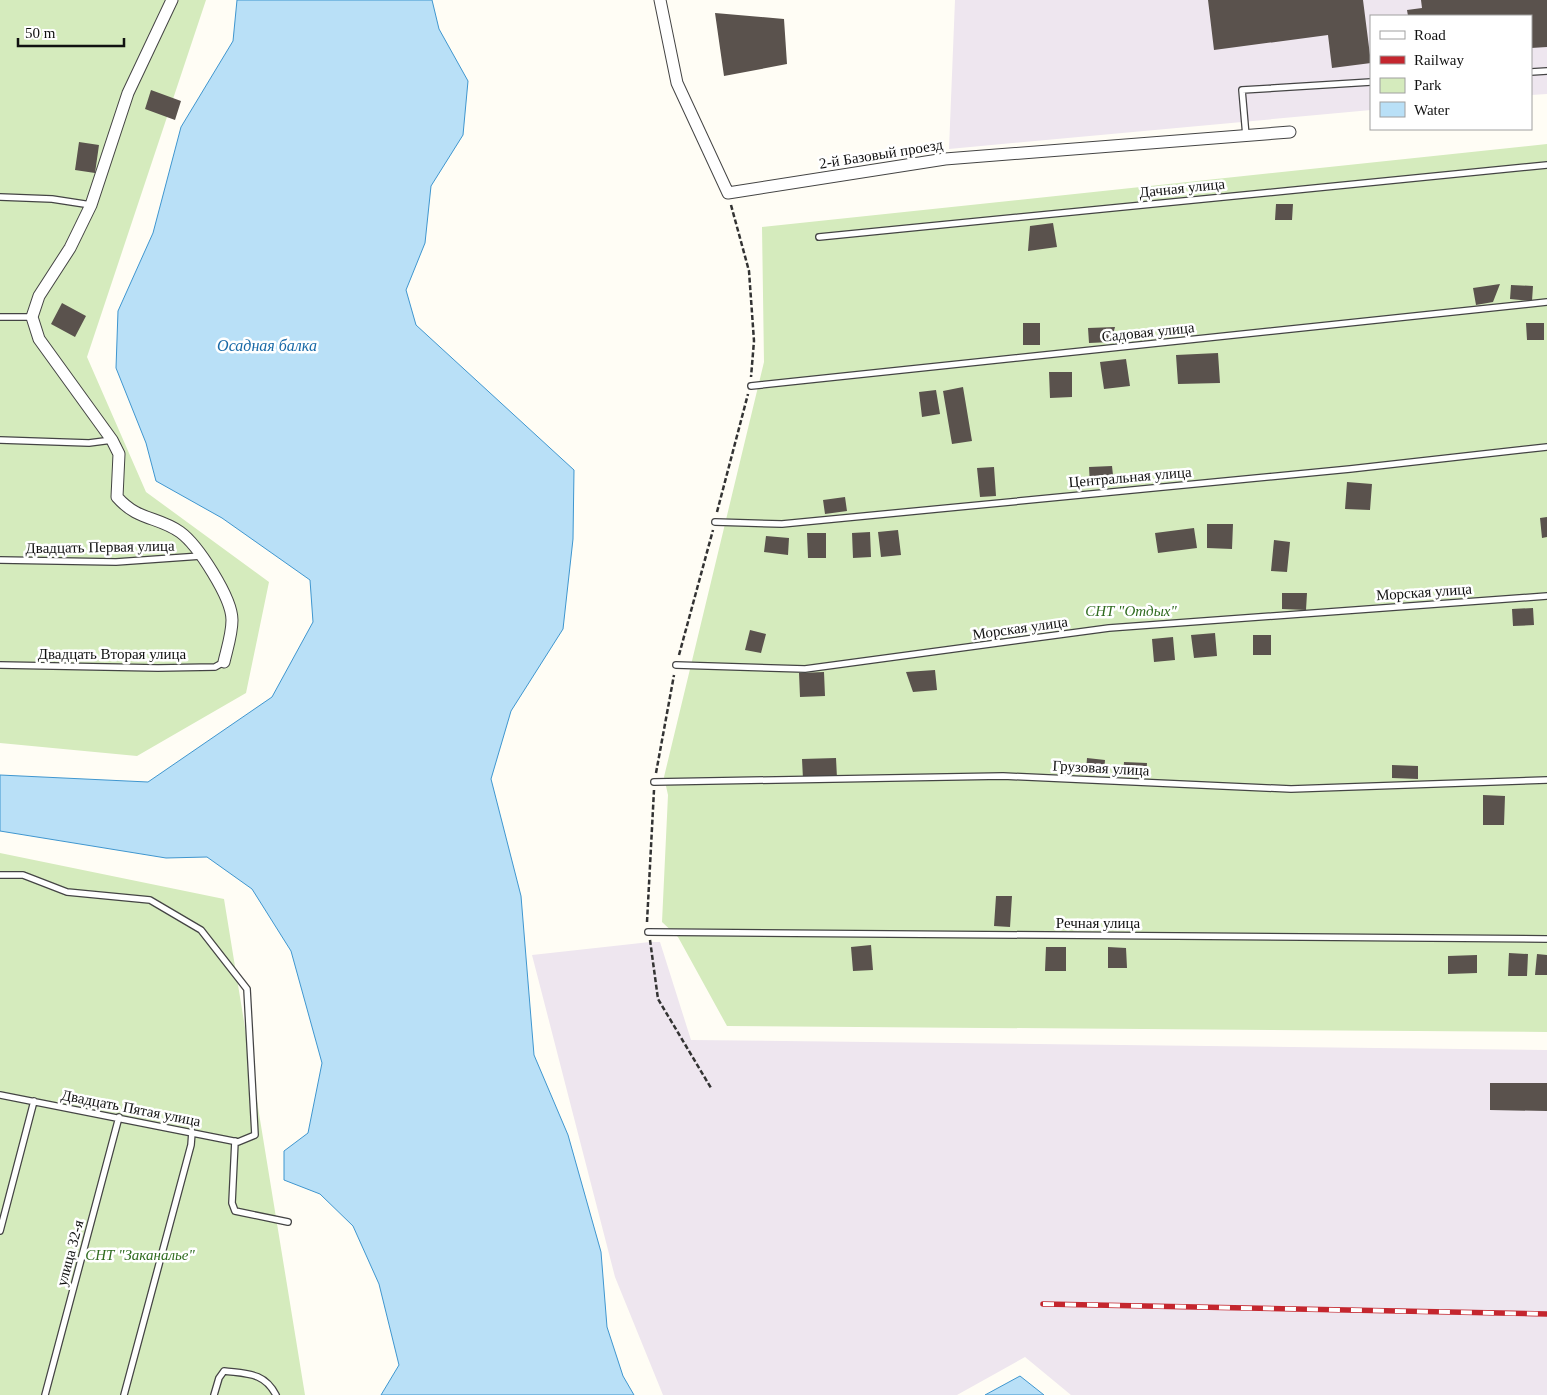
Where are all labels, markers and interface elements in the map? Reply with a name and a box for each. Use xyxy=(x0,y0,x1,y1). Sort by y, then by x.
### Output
scale bar xyxy=(18,15,124,47)
legend xyxy=(1370,15,1532,130)
text: 50 m xyxy=(25,25,56,41)
text: Road xyxy=(1414,27,1446,43)
text: Railway xyxy=(1414,52,1464,68)
text: Park xyxy=(1414,77,1442,93)
text: Water xyxy=(1414,102,1449,118)
street label: 2-й Базовый проезд xyxy=(818,136,944,172)
street label: Дачная улица xyxy=(1138,176,1226,200)
street label: Садовая улица xyxy=(1101,319,1195,345)
water label: Осадная балка xyxy=(217,337,317,354)
street label: Центральная улица xyxy=(1068,464,1192,490)
street label: Двадцать Первая улица xyxy=(25,538,175,556)
street label: Морская улица xyxy=(1376,581,1473,603)
park label: СНТ "Отдых" xyxy=(1085,603,1177,619)
street label: Морская улица xyxy=(971,613,1069,643)
street label: Двадцать Вторая улица xyxy=(38,646,187,662)
street label: Грузовая улица xyxy=(1052,757,1150,779)
street label: Речная улица xyxy=(1056,915,1141,931)
street label: Двадцать Пятая улица xyxy=(60,1087,202,1129)
street label: улица 32-я xyxy=(54,1218,87,1288)
park label: СНТ "Заканалье" xyxy=(85,1247,195,1263)

